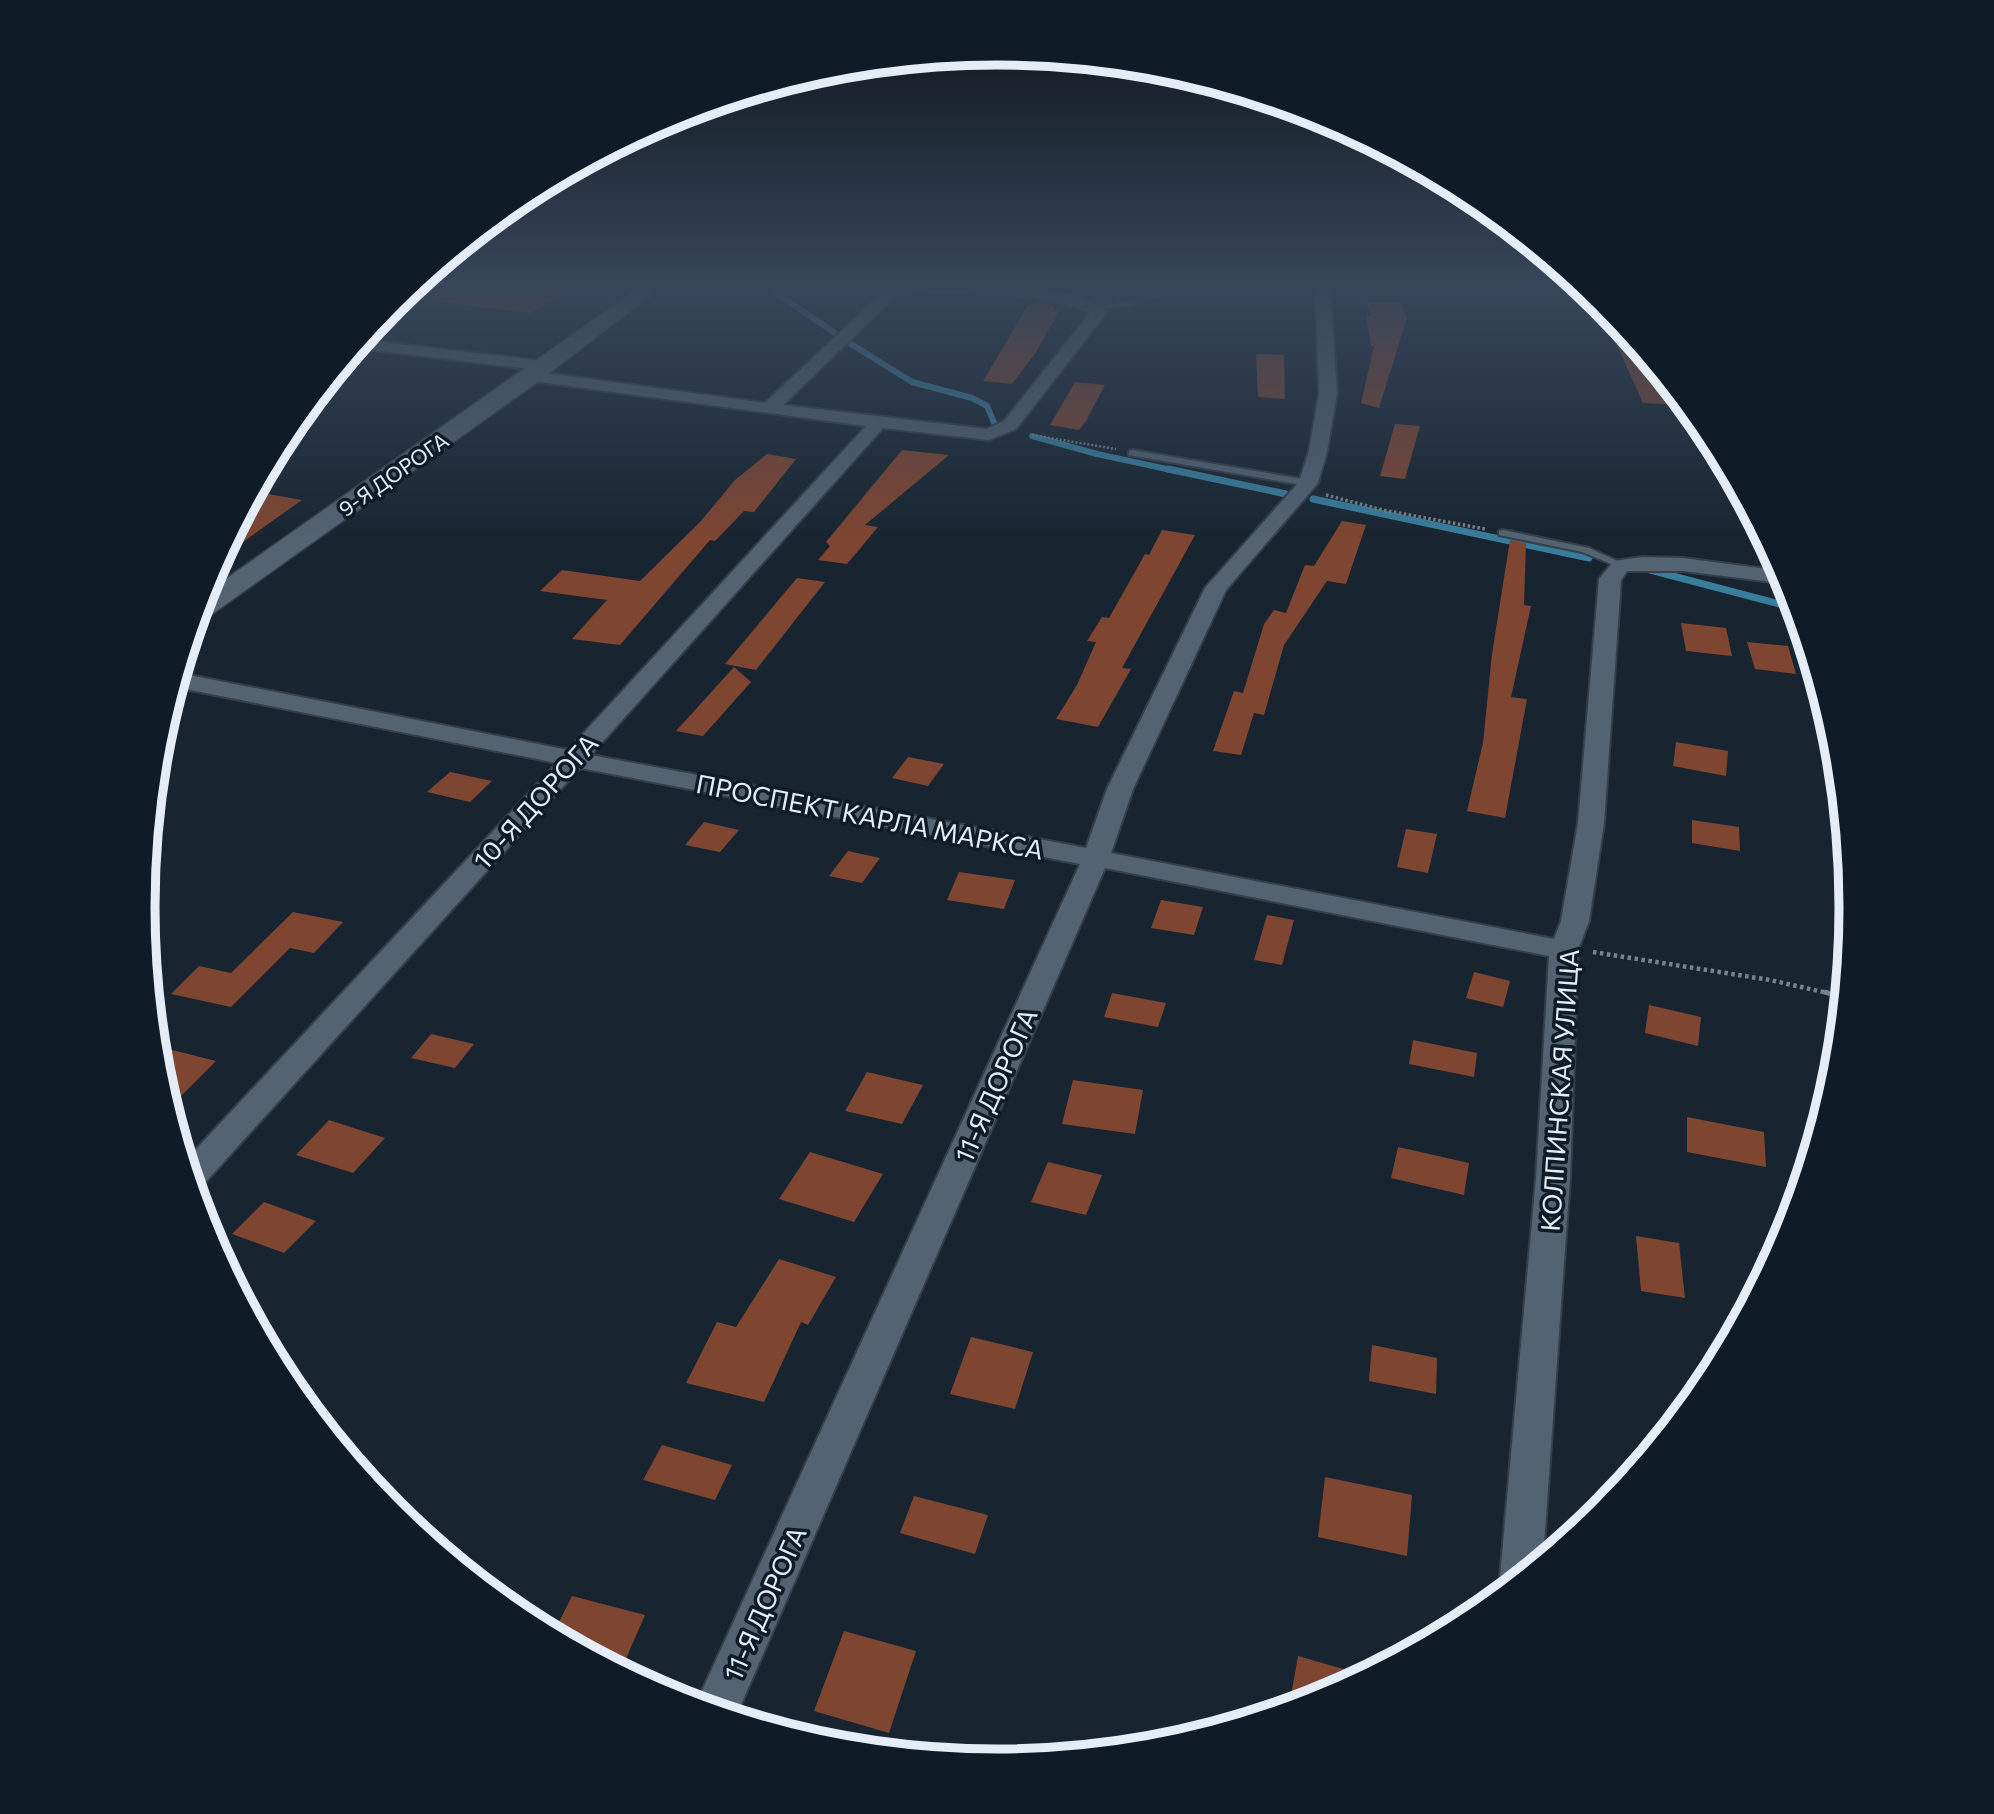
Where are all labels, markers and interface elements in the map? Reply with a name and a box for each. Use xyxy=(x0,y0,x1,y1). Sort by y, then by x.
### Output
street label: 9-Я ДОРОГА xyxy=(333,427,453,521)
street label: 10-Я ДОРОГА xyxy=(466,727,604,875)
street label: ПРОСПЕКТ КАРЛА МАРКСА xyxy=(694,767,1046,865)
street label: КОЛПИНСКАЯ УЛИЦА xyxy=(1534,948,1584,1232)
street label: 11-Я ДОРОГА xyxy=(947,1003,1043,1167)
street label: 11-Я ДОРОГА xyxy=(716,1521,812,1685)

